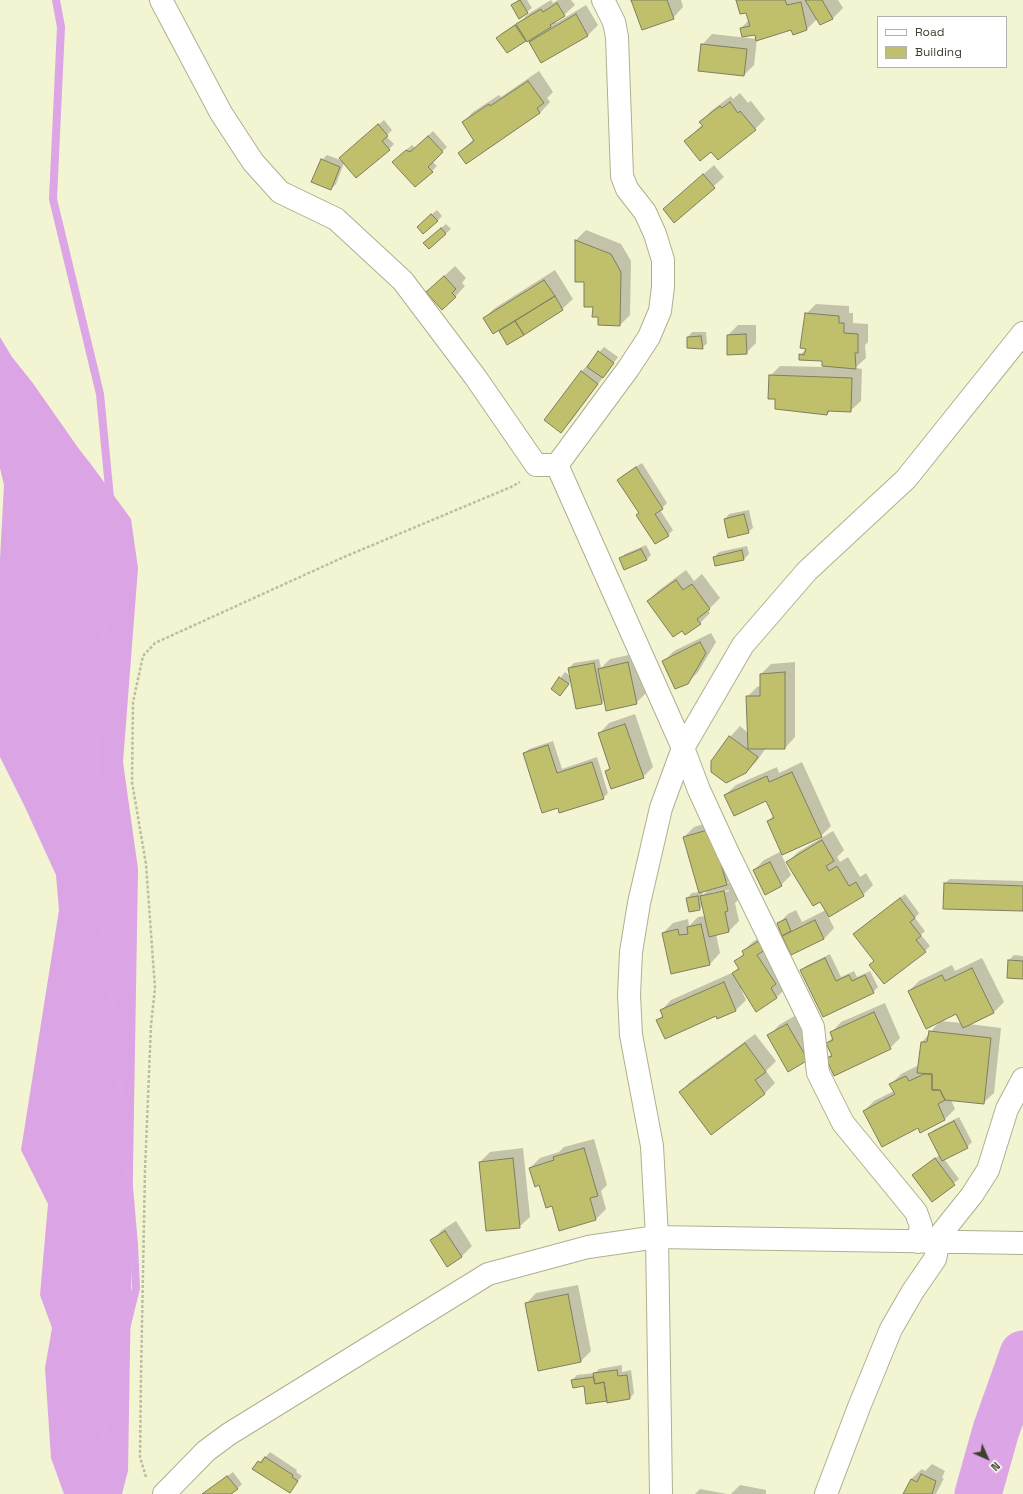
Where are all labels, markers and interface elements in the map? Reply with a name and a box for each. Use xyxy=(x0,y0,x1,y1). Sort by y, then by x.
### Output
legend xyxy=(877,16,1007,68)
text: Road xyxy=(915,24,944,40)
text: Building xyxy=(915,44,962,60)
north arrow xyxy=(967,1438,1007,1478)
text: N xyxy=(988,1459,1003,1474)

